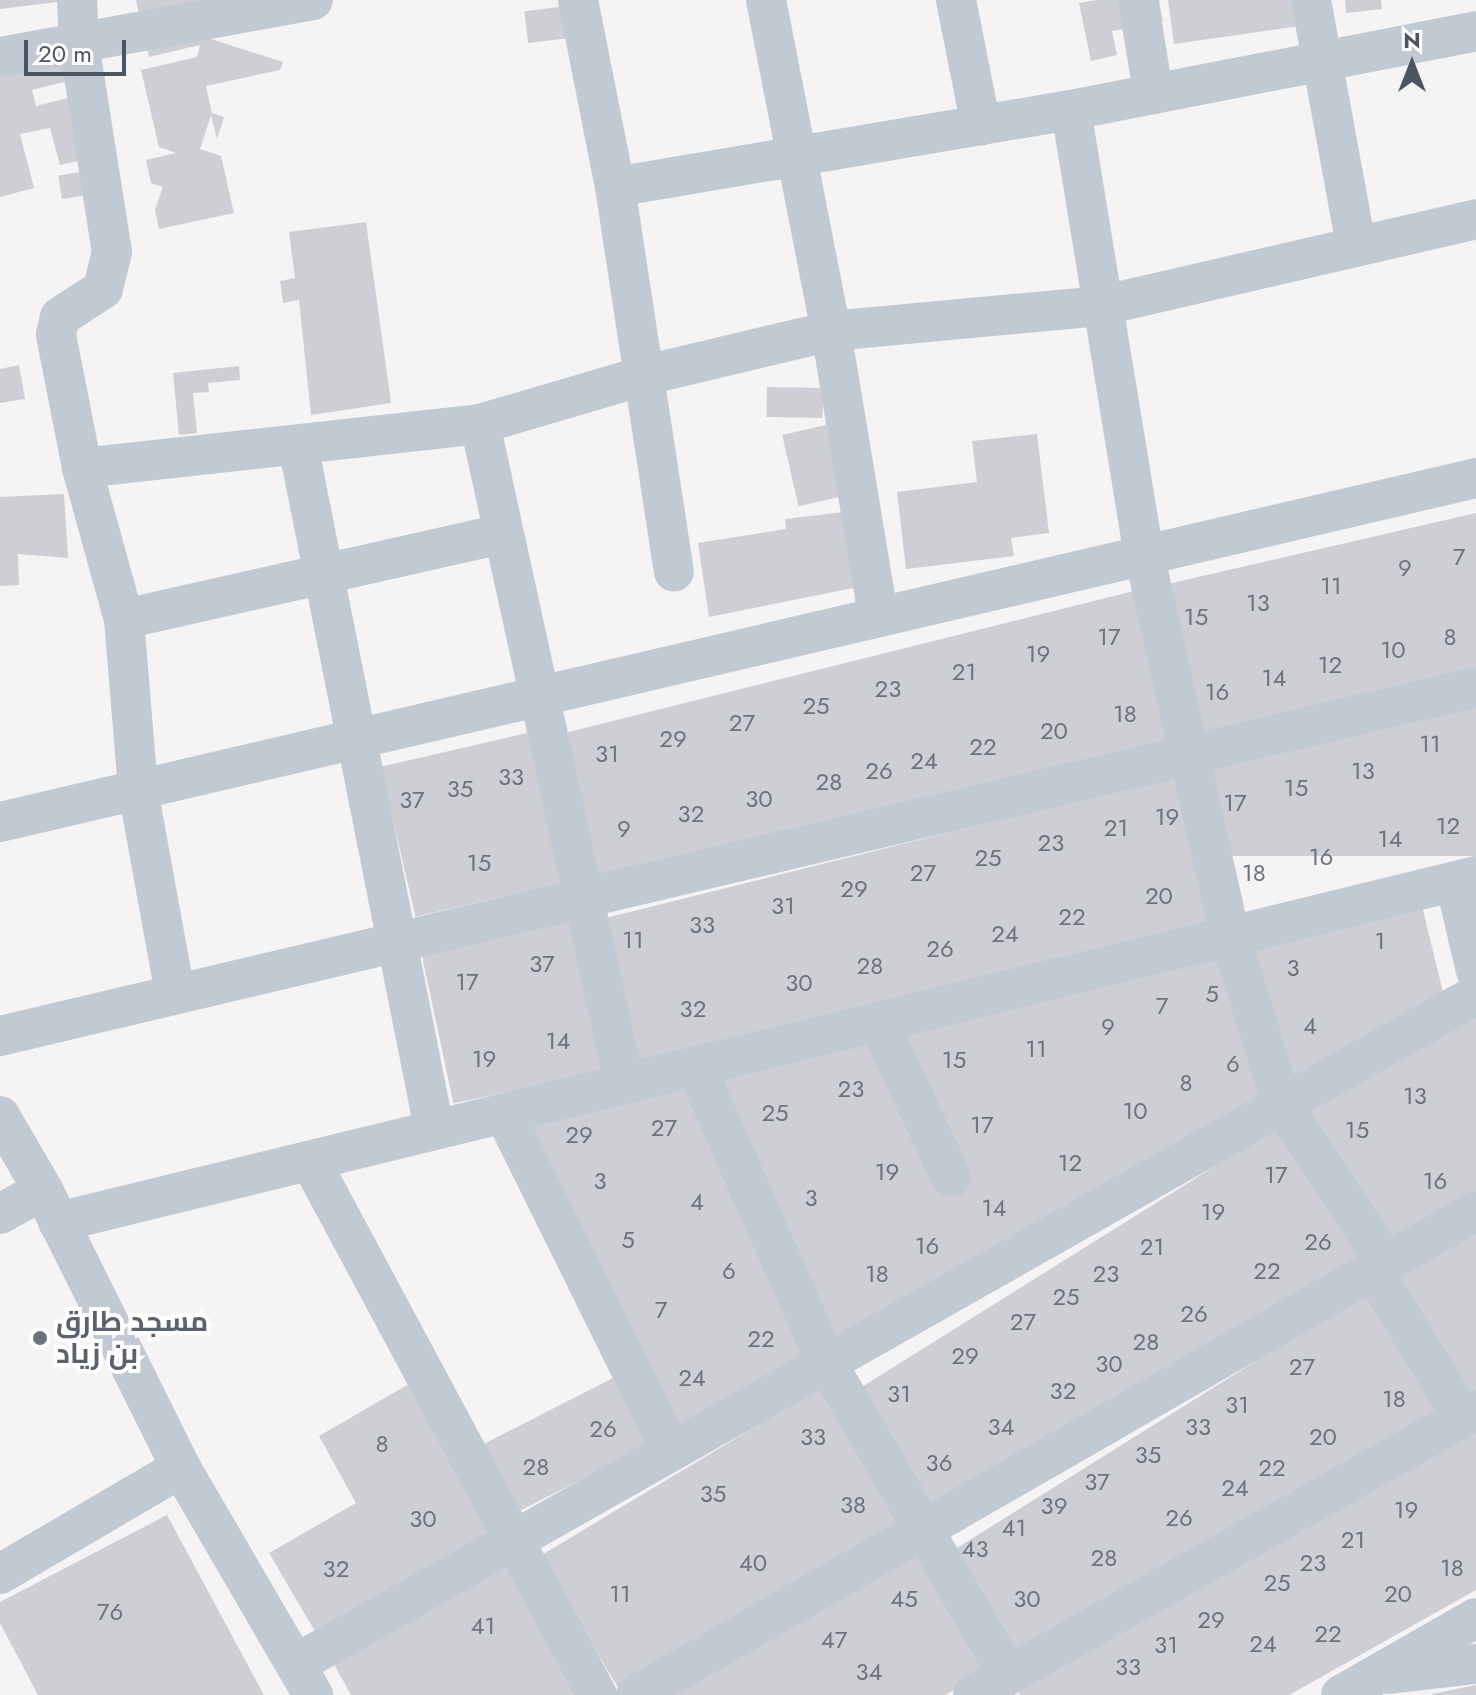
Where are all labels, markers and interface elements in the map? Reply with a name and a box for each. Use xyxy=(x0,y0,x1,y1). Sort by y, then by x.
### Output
scale bar xyxy=(28,24,130,74)
north arrow xyxy=(1372,24,1452,104)
text: N xyxy=(1403,24,1421,56)
text: 20 m xyxy=(38,36,92,71)
house number: 7 xyxy=(1453,543,1465,571)
house number: 9 xyxy=(1398,554,1412,582)
house number: 11 xyxy=(1320,572,1342,600)
house number: 13 xyxy=(1246,589,1270,617)
house number: 15 xyxy=(1184,603,1208,631)
house number: 17 xyxy=(1097,623,1121,651)
house number: 8 xyxy=(1443,623,1457,651)
house number: 10 xyxy=(1380,636,1406,664)
house number: 19 xyxy=(1026,640,1050,668)
house number: 12 xyxy=(1318,651,1342,679)
house number: 21 xyxy=(952,658,976,686)
house number: 14 xyxy=(1262,664,1286,692)
house number: 23 xyxy=(875,675,901,703)
house number: 16 xyxy=(1205,678,1229,706)
house number: 25 xyxy=(802,692,830,720)
house number: 18 xyxy=(1113,700,1137,728)
house number: 27 xyxy=(729,709,755,737)
house number: 20 xyxy=(1040,717,1068,745)
house number: 29 xyxy=(659,725,687,753)
house number: 11 xyxy=(1419,730,1441,758)
house number: 22 xyxy=(969,733,997,761)
house number: 31 xyxy=(595,740,619,768)
house number: 24 xyxy=(910,747,938,775)
house number: 26 xyxy=(865,757,893,785)
house number: 13 xyxy=(1351,757,1375,785)
house number: 33 xyxy=(498,763,524,791)
house number: 28 xyxy=(816,768,842,796)
house number: 15 xyxy=(1284,774,1308,802)
house number: 35 xyxy=(447,775,473,803)
house number: 30 xyxy=(745,785,773,813)
house number: 37 xyxy=(399,786,425,814)
house number: 17 xyxy=(1223,789,1247,817)
house number: 32 xyxy=(678,800,704,828)
house number: 19 xyxy=(1155,803,1179,831)
house number: 12 xyxy=(1436,812,1460,840)
house number: 21 xyxy=(1104,814,1128,842)
house number: 9 xyxy=(617,815,631,843)
house number: 14 xyxy=(1378,825,1402,853)
house number: 23 xyxy=(1038,829,1064,857)
house number: 16 xyxy=(1309,843,1333,871)
house number: 25 xyxy=(974,844,1002,872)
house number: 15 xyxy=(467,849,491,877)
house number: 27 xyxy=(910,859,936,887)
house number: 18 xyxy=(1242,859,1266,887)
house number: 29 xyxy=(840,875,868,903)
house number: 20 xyxy=(1145,882,1173,910)
house number: 31 xyxy=(771,892,795,920)
house number: 22 xyxy=(1058,903,1086,931)
house number: 33 xyxy=(689,911,715,939)
house number: 24 xyxy=(991,920,1019,948)
house number: 11 xyxy=(622,926,644,954)
house number: 1 xyxy=(1375,927,1385,955)
house number: 26 xyxy=(926,935,954,963)
house number: 37 xyxy=(529,950,555,978)
house number: 28 xyxy=(857,952,883,980)
house number: 3 xyxy=(1286,954,1300,982)
house number: 17 xyxy=(455,968,479,996)
house number: 30 xyxy=(785,969,813,997)
house number: 5 xyxy=(1205,980,1219,1008)
house number: 7 xyxy=(1156,992,1168,1020)
house number: 32 xyxy=(680,995,706,1023)
house number: 4 xyxy=(1303,1012,1317,1040)
house number: 9 xyxy=(1101,1013,1115,1041)
house number: 14 xyxy=(546,1027,570,1055)
house number: 11 xyxy=(1025,1035,1047,1063)
house number: 19 xyxy=(472,1045,496,1073)
house number: 15 xyxy=(942,1046,966,1074)
house number: 6 xyxy=(1226,1050,1240,1078)
house number: 8 xyxy=(1179,1069,1193,1097)
house number: 23 xyxy=(838,1075,864,1103)
house number: 13 xyxy=(1403,1082,1427,1110)
house number: 10 xyxy=(1122,1097,1148,1125)
house number: 25 xyxy=(761,1099,789,1127)
house number: 17 xyxy=(970,1111,994,1139)
house number: 27 xyxy=(651,1114,677,1142)
house number: 15 xyxy=(1345,1116,1369,1144)
house number: 29 xyxy=(565,1121,593,1149)
house number: 12 xyxy=(1058,1149,1082,1177)
house number: 19 xyxy=(875,1158,899,1186)
house number: 17 xyxy=(1264,1161,1288,1189)
house number: 3 xyxy=(593,1167,607,1195)
house number: 16 xyxy=(1423,1167,1447,1195)
house number: 3 xyxy=(804,1184,818,1212)
house number: 4 xyxy=(690,1188,704,1216)
house number: 14 xyxy=(982,1194,1006,1222)
house number: 19 xyxy=(1201,1198,1225,1226)
house number: 5 xyxy=(621,1226,635,1254)
house number: 26 xyxy=(1304,1228,1332,1256)
house number: 16 xyxy=(915,1232,939,1260)
house number: 21 xyxy=(1140,1233,1164,1261)
house number: 6 xyxy=(722,1257,736,1285)
house number: 22 xyxy=(1253,1257,1281,1285)
house number: 18 xyxy=(865,1260,889,1288)
house number: 23 xyxy=(1093,1260,1119,1288)
house number: 25 xyxy=(1052,1283,1080,1311)
house number: 7 xyxy=(655,1296,667,1324)
house number: 26 xyxy=(1180,1300,1208,1328)
place label: مسجد طارق بن زياد xyxy=(56,1305,208,1371)
house number: 27 xyxy=(1010,1308,1036,1336)
house number: 22 xyxy=(747,1325,775,1353)
house number: 28 xyxy=(1133,1328,1159,1356)
marker: مسجد طارق بن زياد xyxy=(31,1329,49,1347)
house number: 29 xyxy=(951,1342,979,1370)
house number: 30 xyxy=(1095,1350,1123,1378)
house number: 27 xyxy=(1289,1353,1315,1381)
house number: 24 xyxy=(678,1364,706,1392)
house number: 32 xyxy=(1050,1377,1076,1405)
house number: 31 xyxy=(887,1380,911,1408)
house number: 18 xyxy=(1382,1385,1406,1413)
house number: 31 xyxy=(1225,1391,1249,1419)
house number: 34 xyxy=(987,1413,1015,1441)
house number: 33 xyxy=(1185,1413,1211,1441)
house number: 26 xyxy=(589,1415,617,1443)
house number: 33 xyxy=(800,1423,826,1451)
house number: 20 xyxy=(1309,1423,1337,1451)
house number: 8 xyxy=(375,1430,389,1458)
house number: 35 xyxy=(1135,1441,1161,1469)
house number: 36 xyxy=(926,1449,952,1477)
house number: 28 xyxy=(523,1453,549,1481)
house number: 22 xyxy=(1258,1454,1286,1482)
house number: 37 xyxy=(1084,1468,1110,1496)
house number: 24 xyxy=(1221,1474,1249,1502)
house number: 35 xyxy=(700,1480,726,1508)
house number: 38 xyxy=(840,1491,866,1519)
house number: 39 xyxy=(1041,1492,1067,1520)
house number: 19 xyxy=(1394,1496,1418,1524)
house number: 26 xyxy=(1165,1504,1193,1532)
house number: 30 xyxy=(409,1505,437,1533)
house number: 41 xyxy=(1002,1514,1026,1542)
house number: 21 xyxy=(1341,1526,1365,1554)
house number: 43 xyxy=(961,1535,989,1563)
house number: 28 xyxy=(1091,1544,1117,1572)
house number: 40 xyxy=(739,1549,767,1577)
house number: 23 xyxy=(1300,1549,1326,1577)
house number: 18 xyxy=(1440,1554,1464,1582)
house number: 32 xyxy=(323,1555,349,1583)
house number: 25 xyxy=(1263,1569,1291,1597)
house number: 11 xyxy=(609,1580,631,1608)
house number: 20 xyxy=(1384,1580,1412,1608)
house number: 45 xyxy=(890,1585,918,1613)
house number: 30 xyxy=(1013,1585,1041,1613)
house number: 76 xyxy=(97,1598,123,1626)
house number: 29 xyxy=(1197,1606,1225,1634)
house number: 41 xyxy=(471,1612,495,1640)
house number: 22 xyxy=(1314,1620,1342,1648)
house number: 47 xyxy=(821,1626,847,1654)
house number: 24 xyxy=(1249,1630,1277,1658)
house number: 31 xyxy=(1154,1631,1178,1659)
house number: 33 xyxy=(1115,1653,1141,1681)
house number: 34 xyxy=(855,1658,883,1686)

